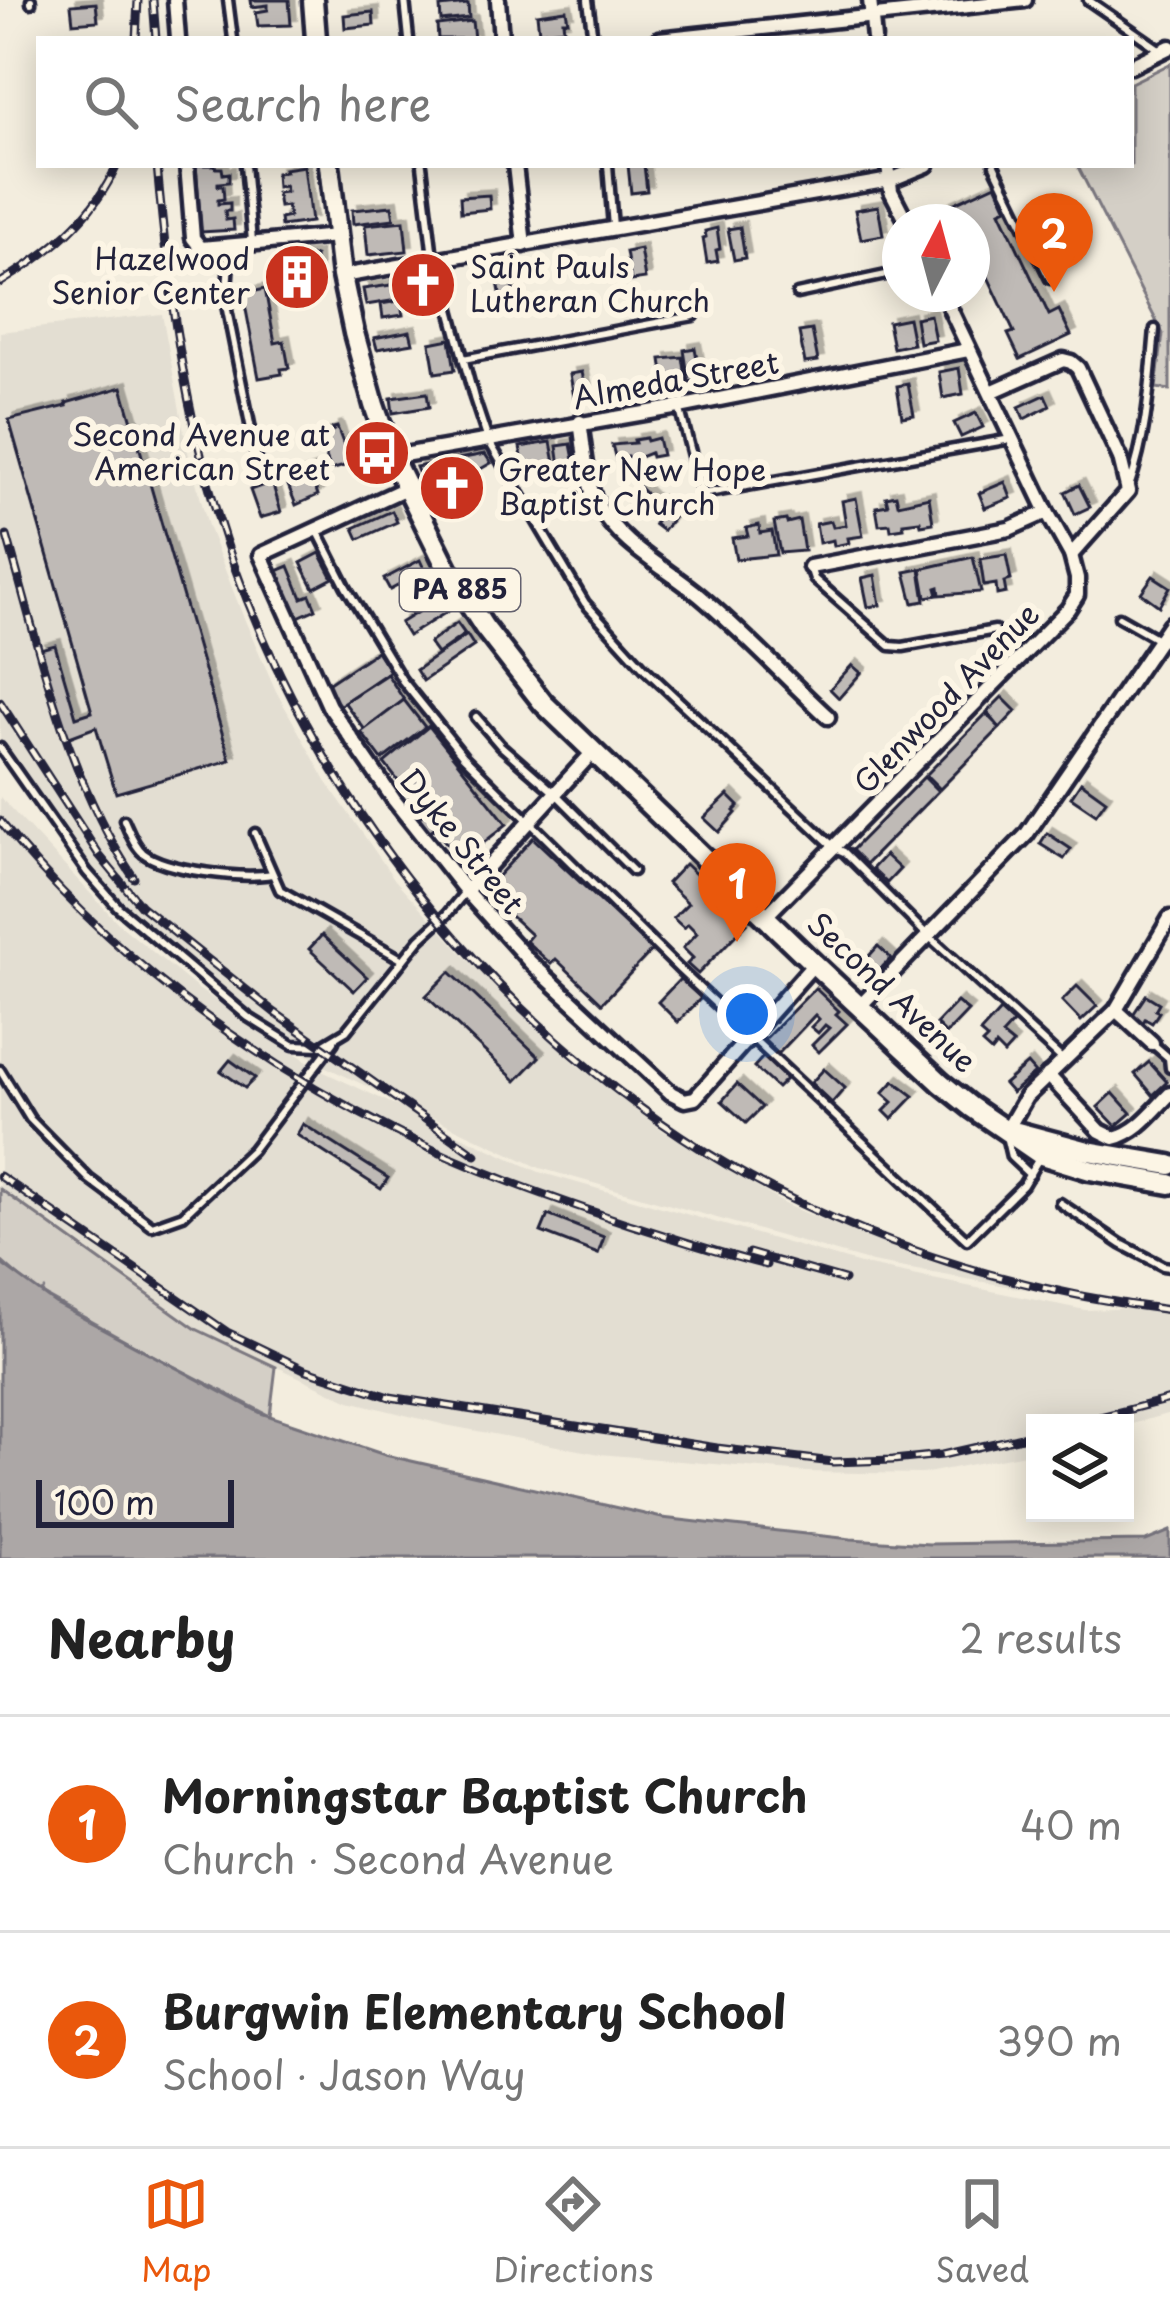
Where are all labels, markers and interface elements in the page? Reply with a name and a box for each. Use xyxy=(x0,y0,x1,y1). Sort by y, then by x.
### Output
search box xyxy=(36,36,1134,168)
text: Search here xyxy=(174,68,431,136)
icon: search xyxy=(78,69,144,135)
pin: 2 xyxy=(1015,193,1093,292)
north arrow xyxy=(882,204,990,312)
place label: Hazelwood Senior Center xyxy=(51,235,250,314)
building icon: Hazelwood Senior Center xyxy=(262,242,332,312)
place label: Saint Pauls Lutheran Church xyxy=(470,243,710,322)
church icon: Saint Pauls Lutheran Church xyxy=(388,250,458,320)
street label: Almeda Street xyxy=(569,338,782,419)
place label: Second Avenue at American Street xyxy=(72,411,330,490)
bus stop icon: Second Avenue at American Street xyxy=(342,418,412,488)
place label: Greater New Hope Baptist Church xyxy=(498,446,766,525)
church icon: Greater New Hope Baptist Church xyxy=(417,453,487,523)
road number: PA 885 xyxy=(400,569,520,611)
street label: Glenwood Avenue xyxy=(842,592,1048,803)
street label: Dyke Street xyxy=(390,758,536,923)
pin: 1 xyxy=(698,843,776,942)
street label: Second Avenue xyxy=(798,901,987,1082)
your location xyxy=(717,984,777,1044)
map controls xyxy=(1026,1414,1134,1522)
button: layers xyxy=(1026,1414,1134,1522)
scale bar xyxy=(36,1474,234,1527)
text: 100 m xyxy=(54,1476,155,1526)
text: Nearby xyxy=(48,1598,235,1675)
text: 2 results xyxy=(960,1607,1122,1666)
text: Morningstar Baptist Church xyxy=(162,1760,808,1828)
text: 1 xyxy=(78,1794,96,1853)
text: 40 m xyxy=(1020,1794,1122,1853)
text: Church · Second Avenue xyxy=(162,1828,614,1887)
text: Burgwin Elementary School xyxy=(162,1976,786,2044)
text: 2 xyxy=(73,2010,101,2069)
text: 390 m xyxy=(997,2010,1122,2069)
text: School · Jason Way xyxy=(162,2044,526,2103)
tab: Map xyxy=(141,2171,211,2293)
tab: Directions xyxy=(493,2171,654,2293)
tab: Saved xyxy=(935,2171,1029,2293)

